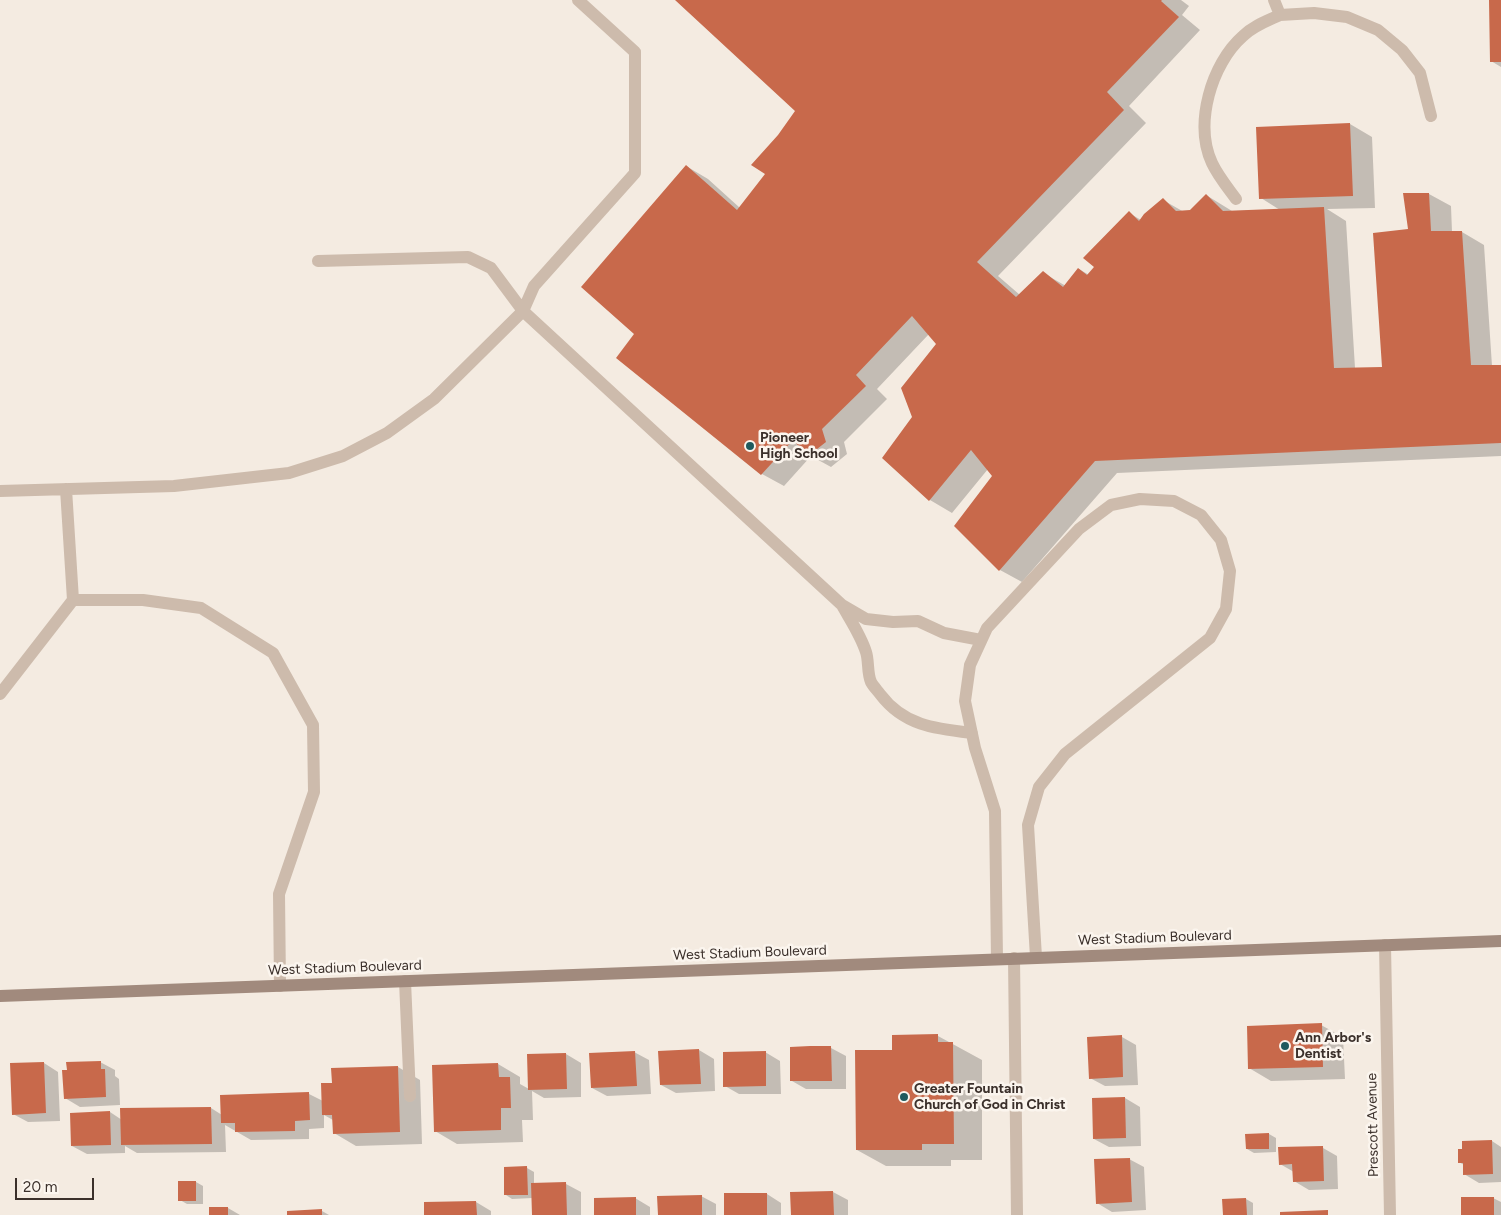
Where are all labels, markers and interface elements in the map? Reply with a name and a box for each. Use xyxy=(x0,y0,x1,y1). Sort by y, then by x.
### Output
place label: Pioneer High School xyxy=(760,430,838,462)
marker: Pioneer High School xyxy=(744,440,756,452)
street label: West Stadium Boulevard xyxy=(1078,927,1232,949)
street label: West Stadium Boulevard xyxy=(673,942,827,964)
street label: West Stadium Boulevard xyxy=(268,957,422,979)
place label: Ann Arbor's Dentist xyxy=(1295,1030,1371,1062)
marker: Ann Arbor's Dentist xyxy=(1279,1040,1291,1052)
street label: Prescott Avenue xyxy=(1364,1073,1382,1177)
place label: Greater Fountain Church of God in Christ xyxy=(914,1081,1066,1114)
marker: Greater Fountain Church of God in Christ xyxy=(898,1091,910,1103)
scale bar xyxy=(18,1168,96,1200)
text: 20 m xyxy=(23,1178,57,1196)

